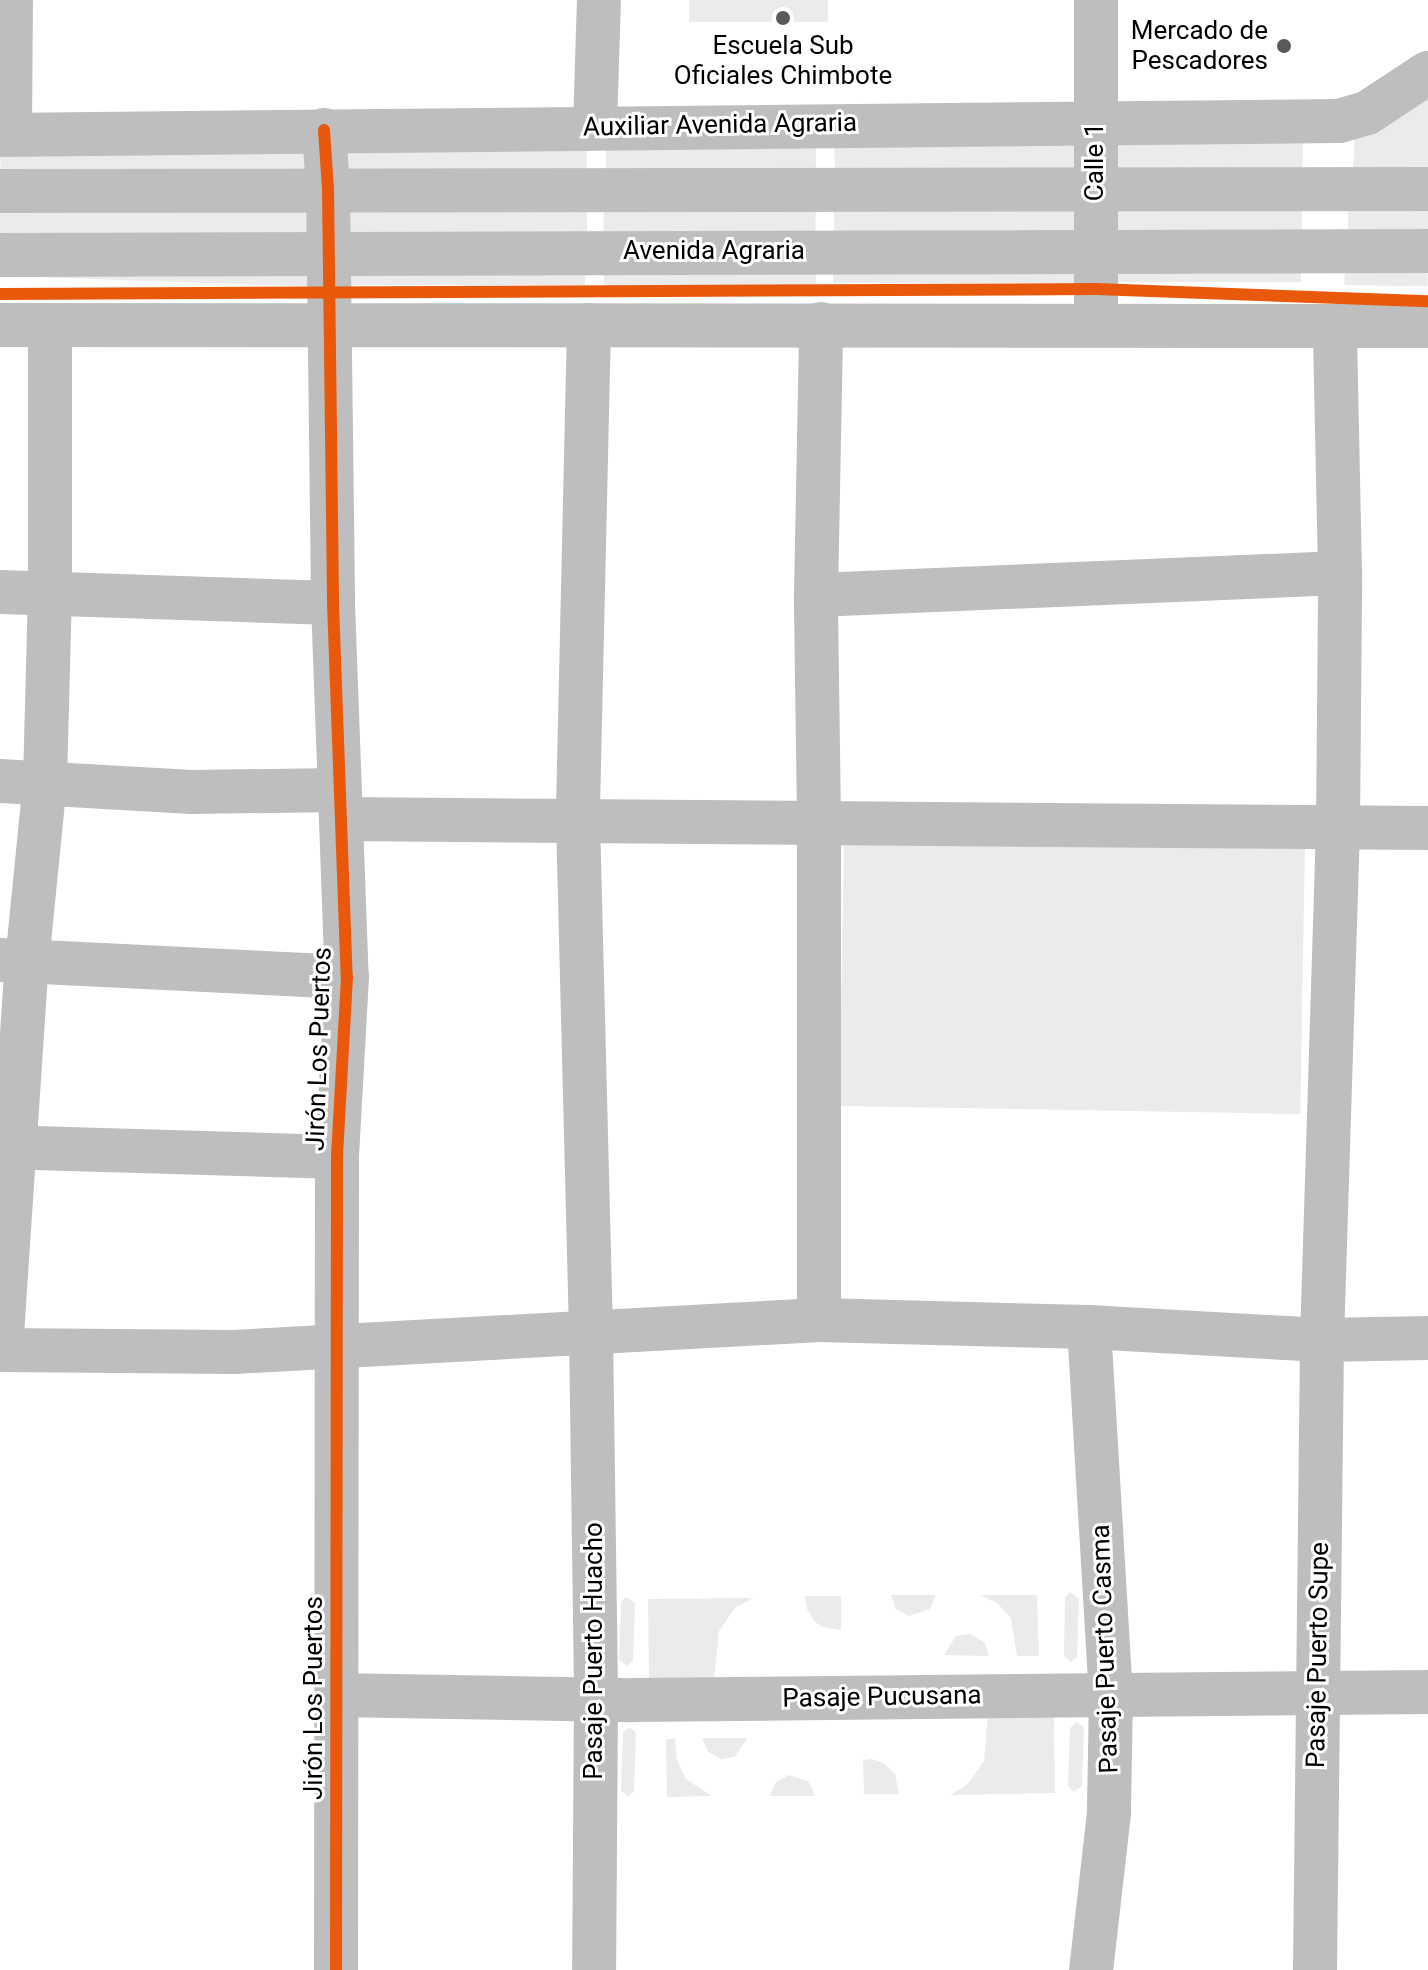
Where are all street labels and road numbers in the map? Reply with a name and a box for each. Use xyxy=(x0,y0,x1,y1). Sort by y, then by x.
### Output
street label: Auxiliar Avenida Agraria xyxy=(583,107,857,143)
street label: Calle 1 xyxy=(1079,123,1111,201)
street label: Avenida Agraria xyxy=(623,235,805,267)
street label: Jirón Los Puertos xyxy=(300,947,338,1151)
street label: Pasaje Puerto Huacho xyxy=(578,1522,610,1780)
street label: Pasaje Puerto Casma xyxy=(1085,1524,1125,1774)
street label: Pasaje Puerto Supe xyxy=(1300,1542,1336,1768)
street label: Jirón Los Puertos xyxy=(298,1596,330,1800)
street label: Pasaje Pucusana xyxy=(782,1680,982,1714)

